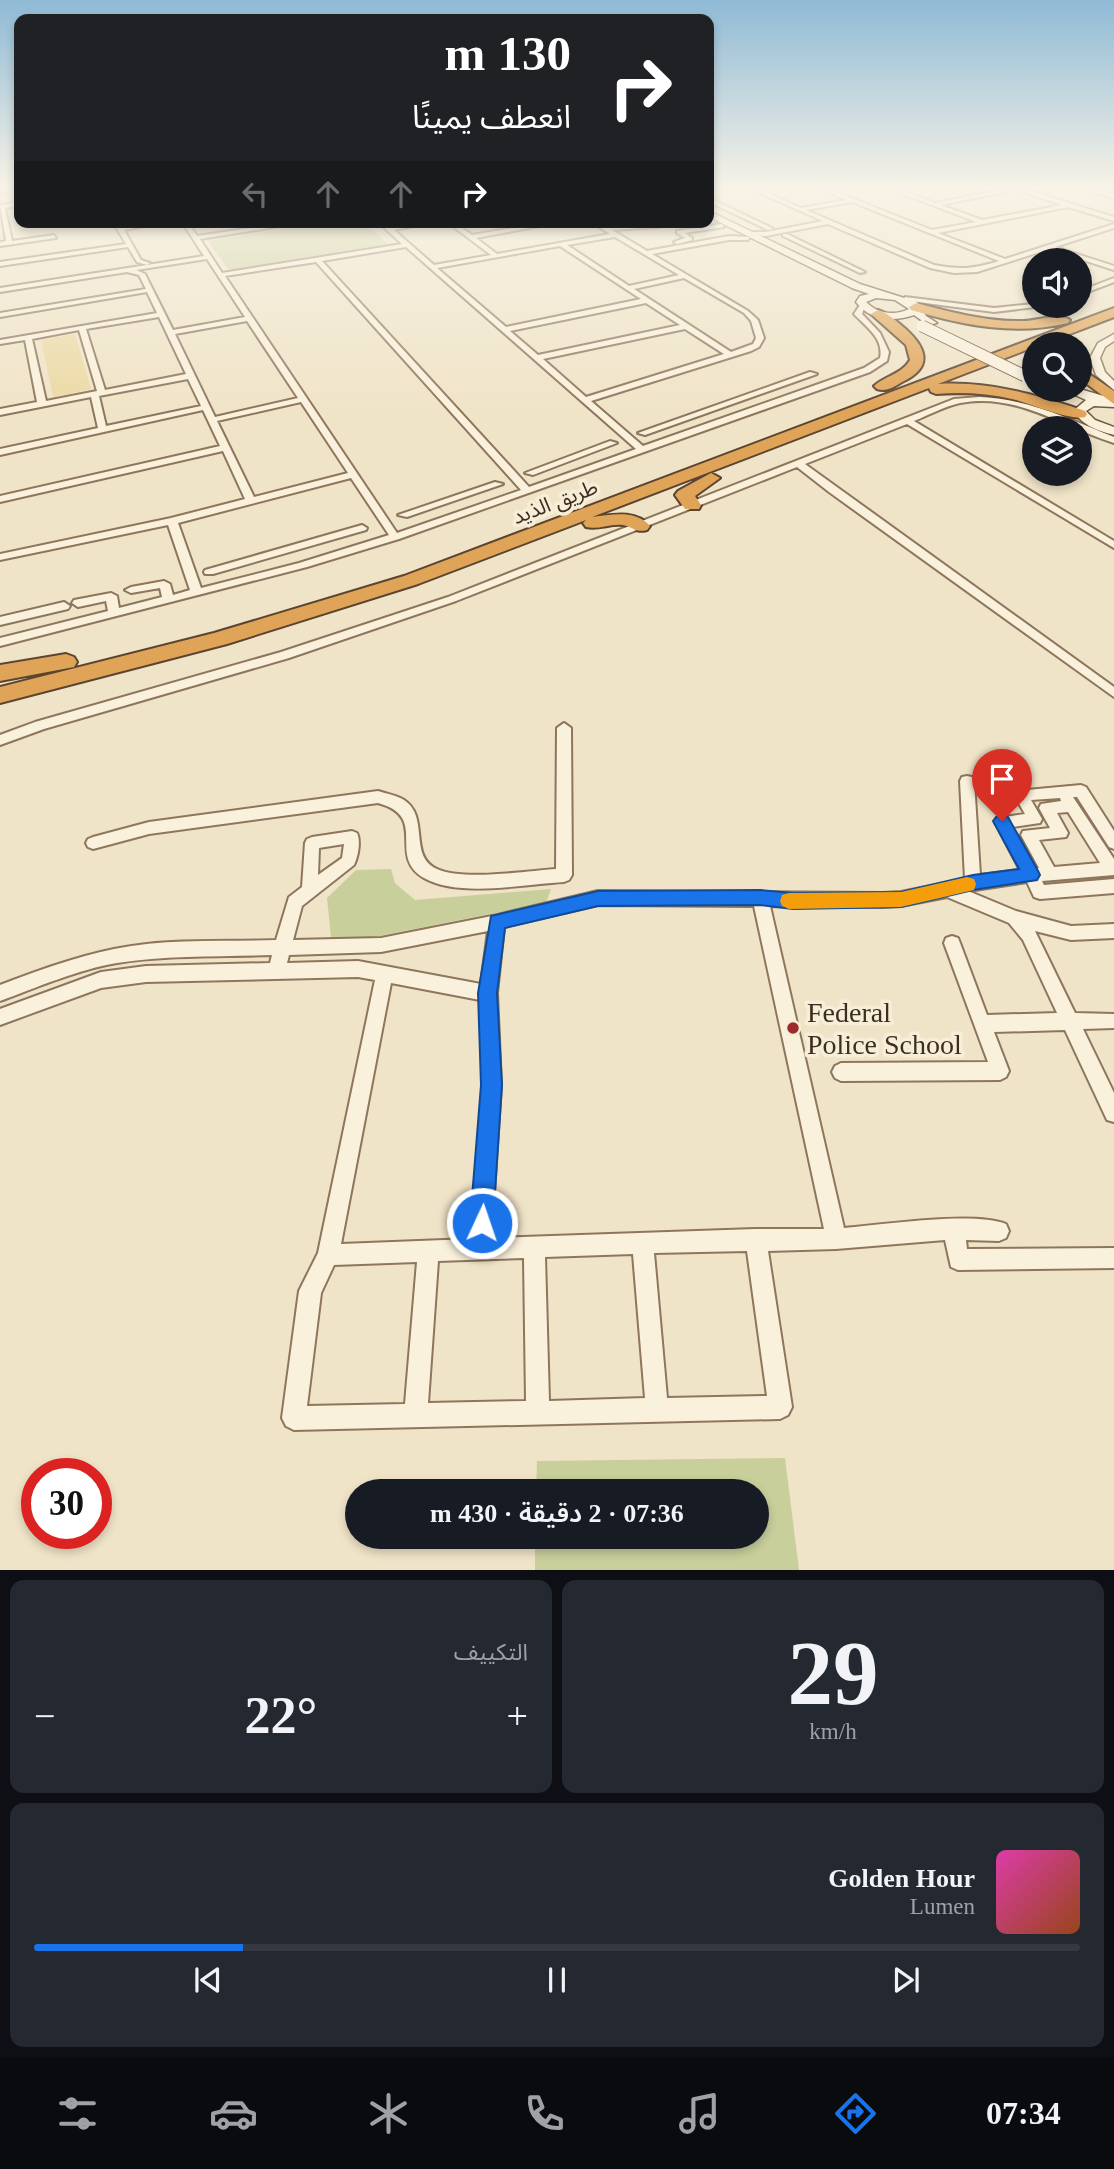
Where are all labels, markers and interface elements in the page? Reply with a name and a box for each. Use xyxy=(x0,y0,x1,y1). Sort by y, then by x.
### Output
text: 130 m xyxy=(444,26,571,81)
icon: right xyxy=(595,42,686,133)
text: انعطف يمينًا xyxy=(412,99,571,135)
icon: left xyxy=(236,175,274,213)
icon: ahead xyxy=(309,175,347,213)
icon: ahead xyxy=(382,175,420,213)
icon: right xyxy=(455,175,493,213)
map controls xyxy=(1022,248,1092,486)
button: sound xyxy=(1022,248,1092,318)
button: search xyxy=(1022,332,1092,402)
button: layers xyxy=(1022,416,1092,486)
street label: طريق الذيد xyxy=(509,475,601,530)
pin xyxy=(972,749,1032,821)
icon: arrive xyxy=(983,760,1021,798)
place label: Federal Police School xyxy=(807,997,962,1060)
marker: Federal Police School xyxy=(785,1020,801,1036)
position arrow xyxy=(445,1186,519,1260)
speed limit sign: 30 xyxy=(21,1458,112,1549)
text: 07:36 · 2 دقيقة · 430 m xyxy=(430,1499,684,1528)
text: 29 xyxy=(788,1623,879,1724)
text: التكييف xyxy=(454,1640,528,1665)
text: 22° xyxy=(245,1687,317,1744)
text: − xyxy=(34,1695,55,1737)
text: + xyxy=(507,1695,528,1737)
text: km/h xyxy=(809,1719,857,1744)
text: Golden Hour xyxy=(828,1864,975,1893)
text: Lumen xyxy=(910,1894,975,1919)
icon: previous xyxy=(189,1961,227,1999)
icon: pause xyxy=(538,1961,576,1999)
icon: next xyxy=(887,1961,925,1999)
icon: filters xyxy=(53,2089,102,2138)
icon: car xyxy=(209,2089,258,2138)
icon: climate xyxy=(364,2089,413,2138)
icon: phone xyxy=(520,2089,569,2138)
icon: music xyxy=(675,2089,724,2138)
icon: directions xyxy=(831,2089,880,2138)
text: 07:34 xyxy=(986,2095,1061,2131)

